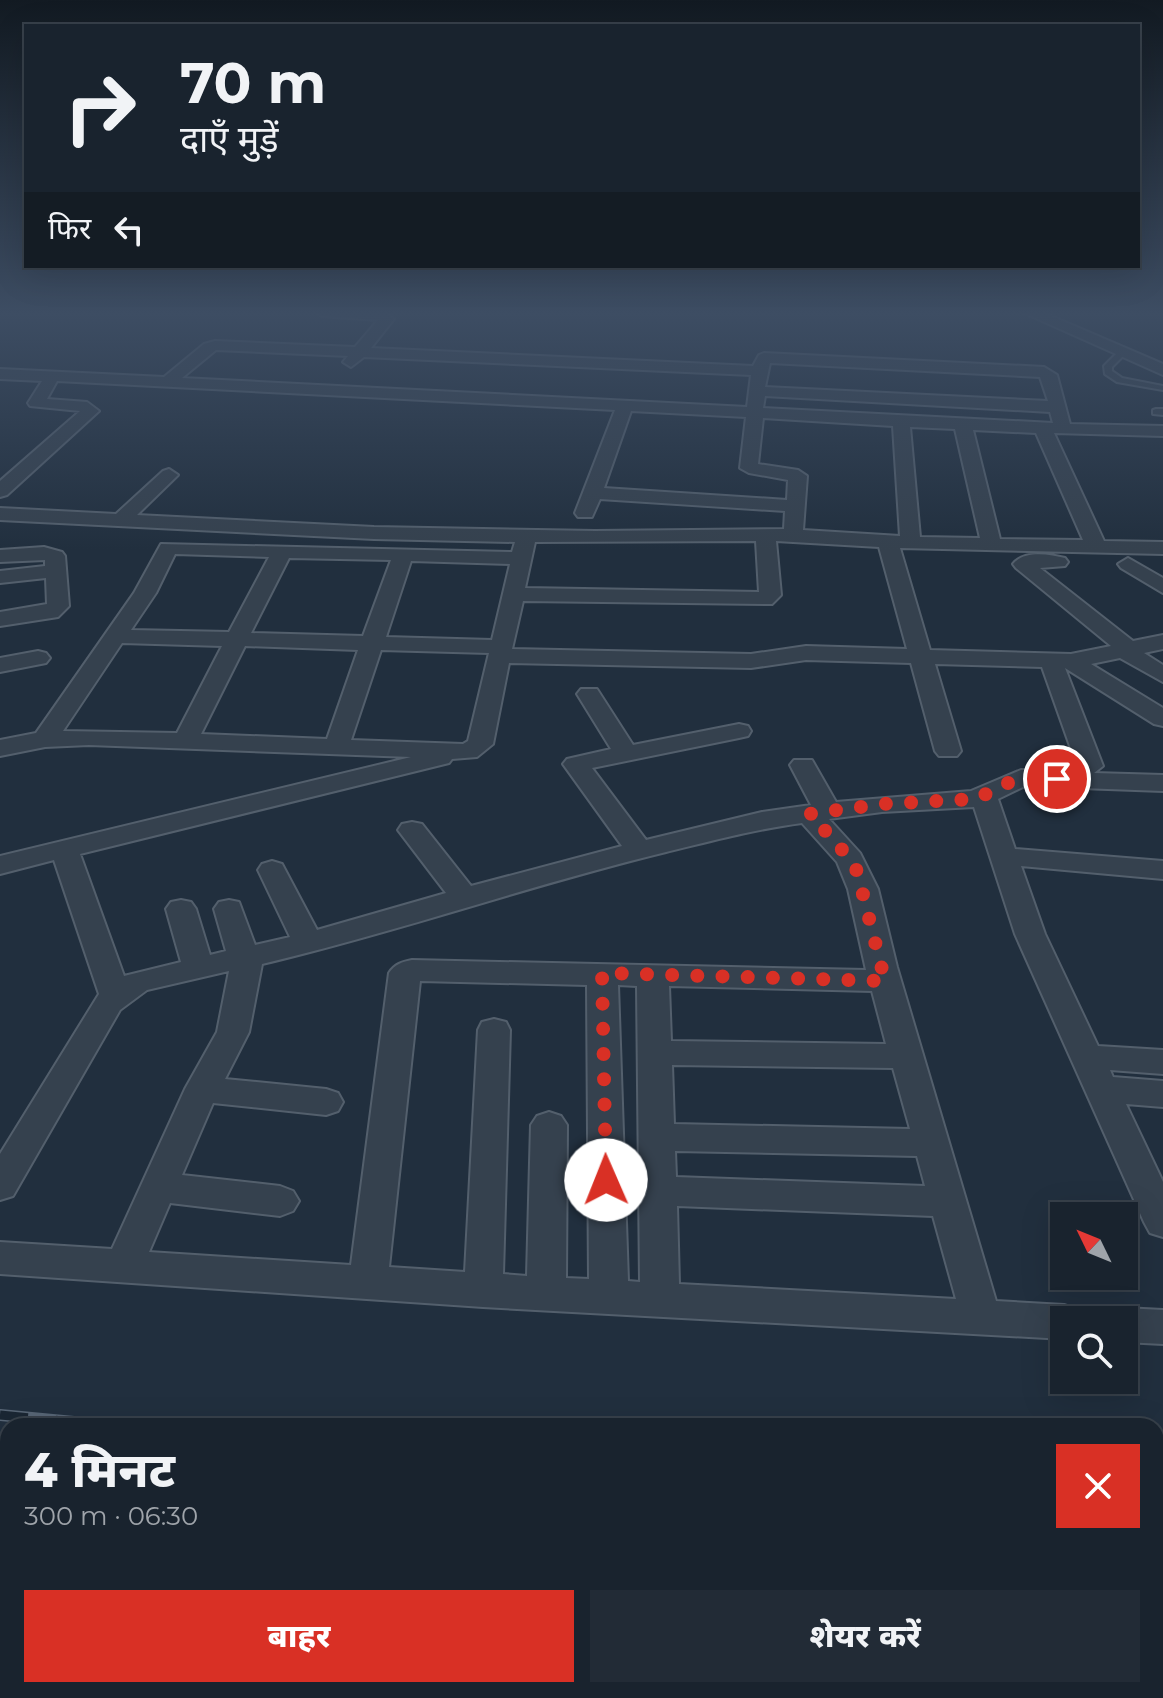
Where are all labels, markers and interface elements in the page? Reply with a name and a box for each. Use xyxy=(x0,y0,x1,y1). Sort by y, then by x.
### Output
text: 70 m xyxy=(180,49,326,117)
icon: right xyxy=(48,56,152,160)
text: दाएँ मुड़ें xyxy=(180,117,279,161)
icon: left xyxy=(107,208,151,252)
text: फिर xyxy=(48,210,91,247)
pin xyxy=(1023,745,1091,813)
icon: arrive xyxy=(1035,757,1079,801)
position arrow xyxy=(564,1138,648,1222)
north arrow xyxy=(1050,1202,1138,1290)
map controls xyxy=(1050,1202,1138,1394)
button: search xyxy=(1050,1306,1138,1394)
text: 4 मिनट xyxy=(24,1441,175,1499)
button: close xyxy=(1056,1444,1140,1528)
text: 300 m · 06:30 xyxy=(24,1500,198,1532)
button: बाहर xyxy=(24,1590,574,1682)
button: शेयर करें xyxy=(590,1590,1140,1682)

